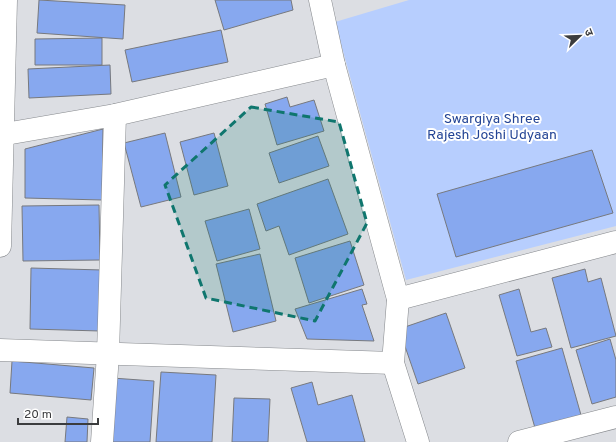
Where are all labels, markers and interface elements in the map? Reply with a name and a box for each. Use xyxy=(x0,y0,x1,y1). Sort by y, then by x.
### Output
north arrow xyxy=(560,16,600,56)
text: उ xyxy=(581,27,596,39)
park label: Swargiya Shree Rajesh Joshi Udyaan xyxy=(427,111,557,144)
scale bar xyxy=(18,400,98,426)
text: 20 m xyxy=(24,407,52,423)

